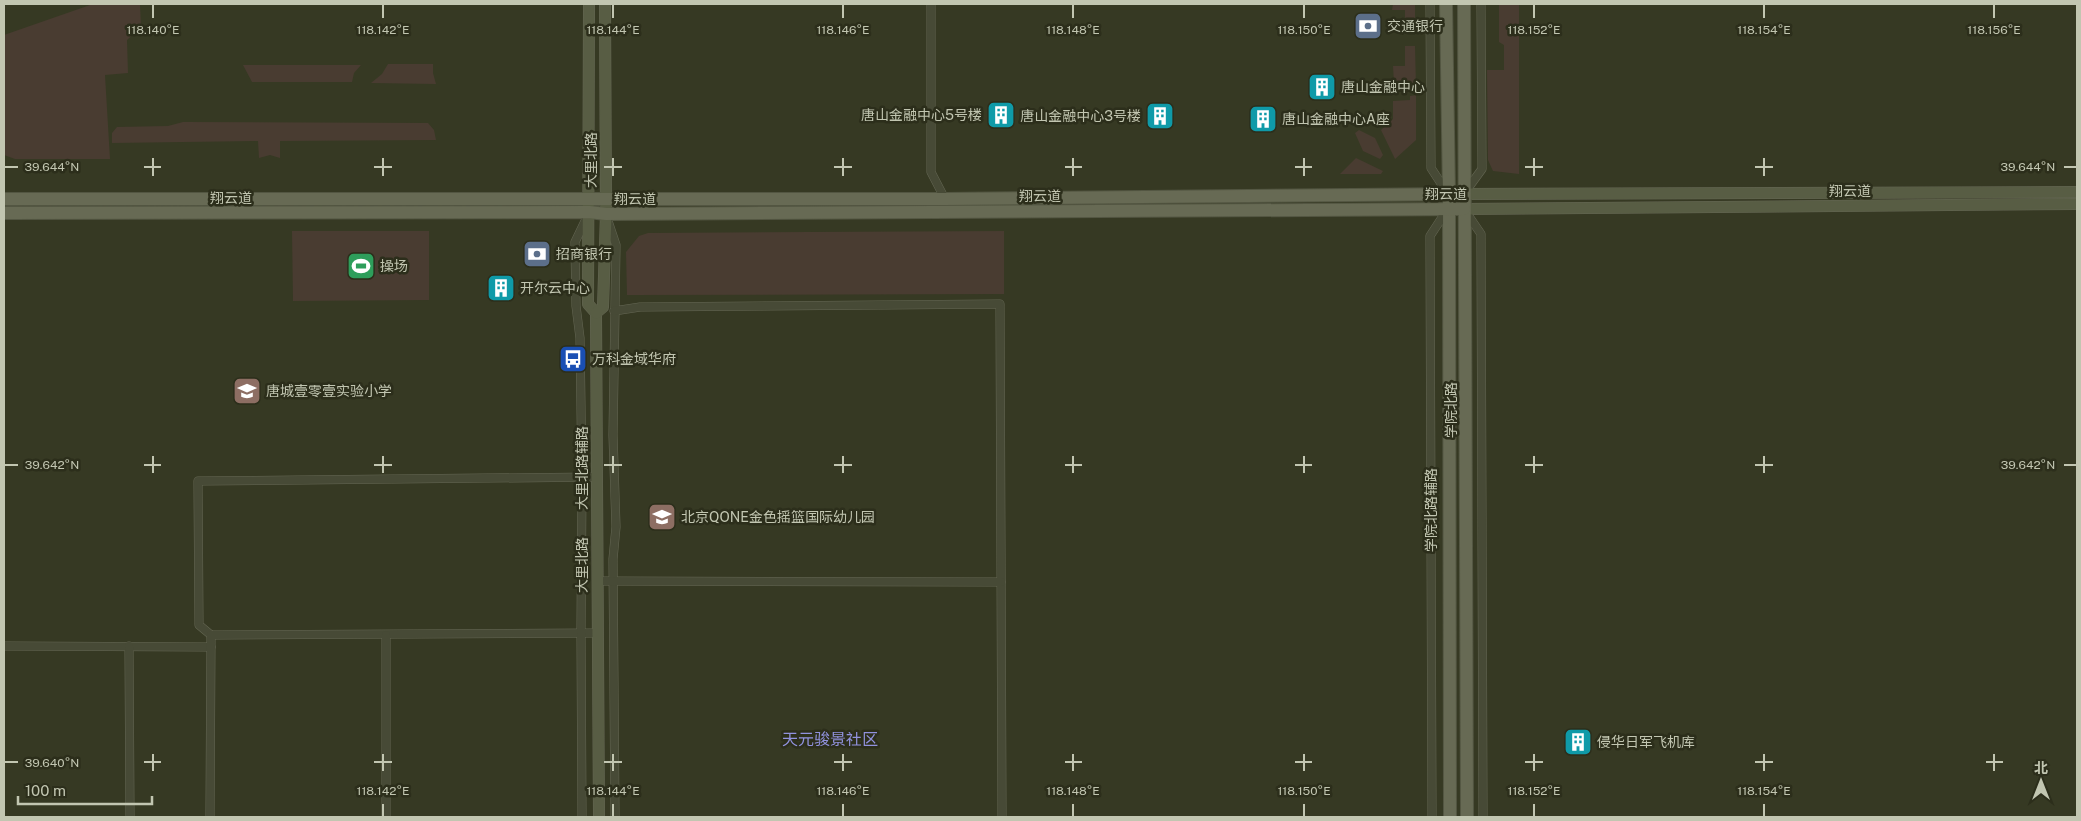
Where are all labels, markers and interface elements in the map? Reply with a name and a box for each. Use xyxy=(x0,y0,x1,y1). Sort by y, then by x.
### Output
bank icon: 交通银行 xyxy=(1353,11,1383,41)
place label: 交通银行 xyxy=(1387,18,1443,34)
text: 118.140°E xyxy=(126,23,180,37)
text: 118.142°E xyxy=(357,23,409,37)
text: 118.144°E xyxy=(586,23,640,37)
text: 118.146°E xyxy=(816,23,870,37)
text: 118.148°E xyxy=(1046,23,1100,37)
text: 118.150°E xyxy=(1277,23,1331,37)
text: 118.152°E xyxy=(1508,23,1560,37)
text: 118.154°E xyxy=(1737,23,1791,37)
text: 118.156°E xyxy=(1967,23,2021,37)
building icon: 唐山金融中心 xyxy=(1307,72,1337,102)
place label: 唐山金融中心 xyxy=(1341,79,1425,95)
building icon: 唐山金融中心5号楼 xyxy=(986,100,1016,130)
building icon: 唐山金融中心3号楼 xyxy=(1145,101,1175,131)
building icon: 唐山金融中心A座 xyxy=(1248,104,1278,134)
place label: 唐山金融中心5号楼 xyxy=(861,107,982,123)
place label: 唐山金融中心3号楼 xyxy=(1020,108,1141,124)
place label: 唐山金融中心A座 xyxy=(1282,111,1390,127)
street label: 大里北路 xyxy=(583,132,599,188)
text: 39.644°N xyxy=(25,160,79,174)
text: 39.644°N xyxy=(2001,160,2055,174)
street label: 翔云道 xyxy=(1829,183,1871,199)
street label: 翔云道 xyxy=(1425,186,1467,202)
street label: 翔云道 xyxy=(1019,188,1061,204)
street label: 翔云道 xyxy=(210,190,252,206)
street label: 翔云道 xyxy=(614,191,656,207)
bank icon: 招商银行 xyxy=(522,239,552,269)
place label: 招商银行 xyxy=(556,246,612,262)
sports icon: 操场 xyxy=(346,251,376,281)
place label: 操场 xyxy=(380,258,408,274)
building icon: 开尔云中心 xyxy=(486,273,516,303)
place label: 开尔云中心 xyxy=(520,280,590,296)
bus stop icon: 万科金域华府 xyxy=(558,344,588,374)
place label: 万科金域华府 xyxy=(592,351,676,367)
school or university icon: 唐城壹零壹实验小学 xyxy=(232,376,262,406)
street label: 学院北路 xyxy=(1443,382,1459,438)
place label: 唐城壹零壹实验小学 xyxy=(266,383,392,399)
street label: 大里北路辅路 xyxy=(574,426,590,510)
text: 39.642°N xyxy=(25,458,79,472)
text: 39.642°N xyxy=(2001,458,2055,472)
street label: 学院北路辅路 xyxy=(1423,468,1439,552)
school or university icon: 北京QONE金色摇篮国际幼儿园 xyxy=(647,502,677,532)
place label: 北京QONE金色摇篮国际幼儿园 xyxy=(681,509,875,525)
street label: 大里北路 xyxy=(574,537,590,593)
building icon: 侵华日军飞机库 xyxy=(1563,727,1593,757)
district label: 天元骏景社区 xyxy=(782,730,878,749)
place label: 侵华日军飞机库 xyxy=(1597,734,1695,750)
text: 39.640°N xyxy=(25,756,79,770)
north arrow xyxy=(2016,756,2066,806)
text: 北 xyxy=(2034,760,2048,776)
scale bar xyxy=(18,774,151,806)
text: 100 m xyxy=(25,782,66,799)
text: 118.142°E xyxy=(357,784,409,798)
text: 118.144°E xyxy=(586,784,640,798)
text: 118.146°E xyxy=(816,784,870,798)
text: 118.148°E xyxy=(1046,784,1100,798)
text: 118.150°E xyxy=(1277,784,1331,798)
text: 118.152°E xyxy=(1508,784,1560,798)
text: 118.154°E xyxy=(1737,784,1791,798)

